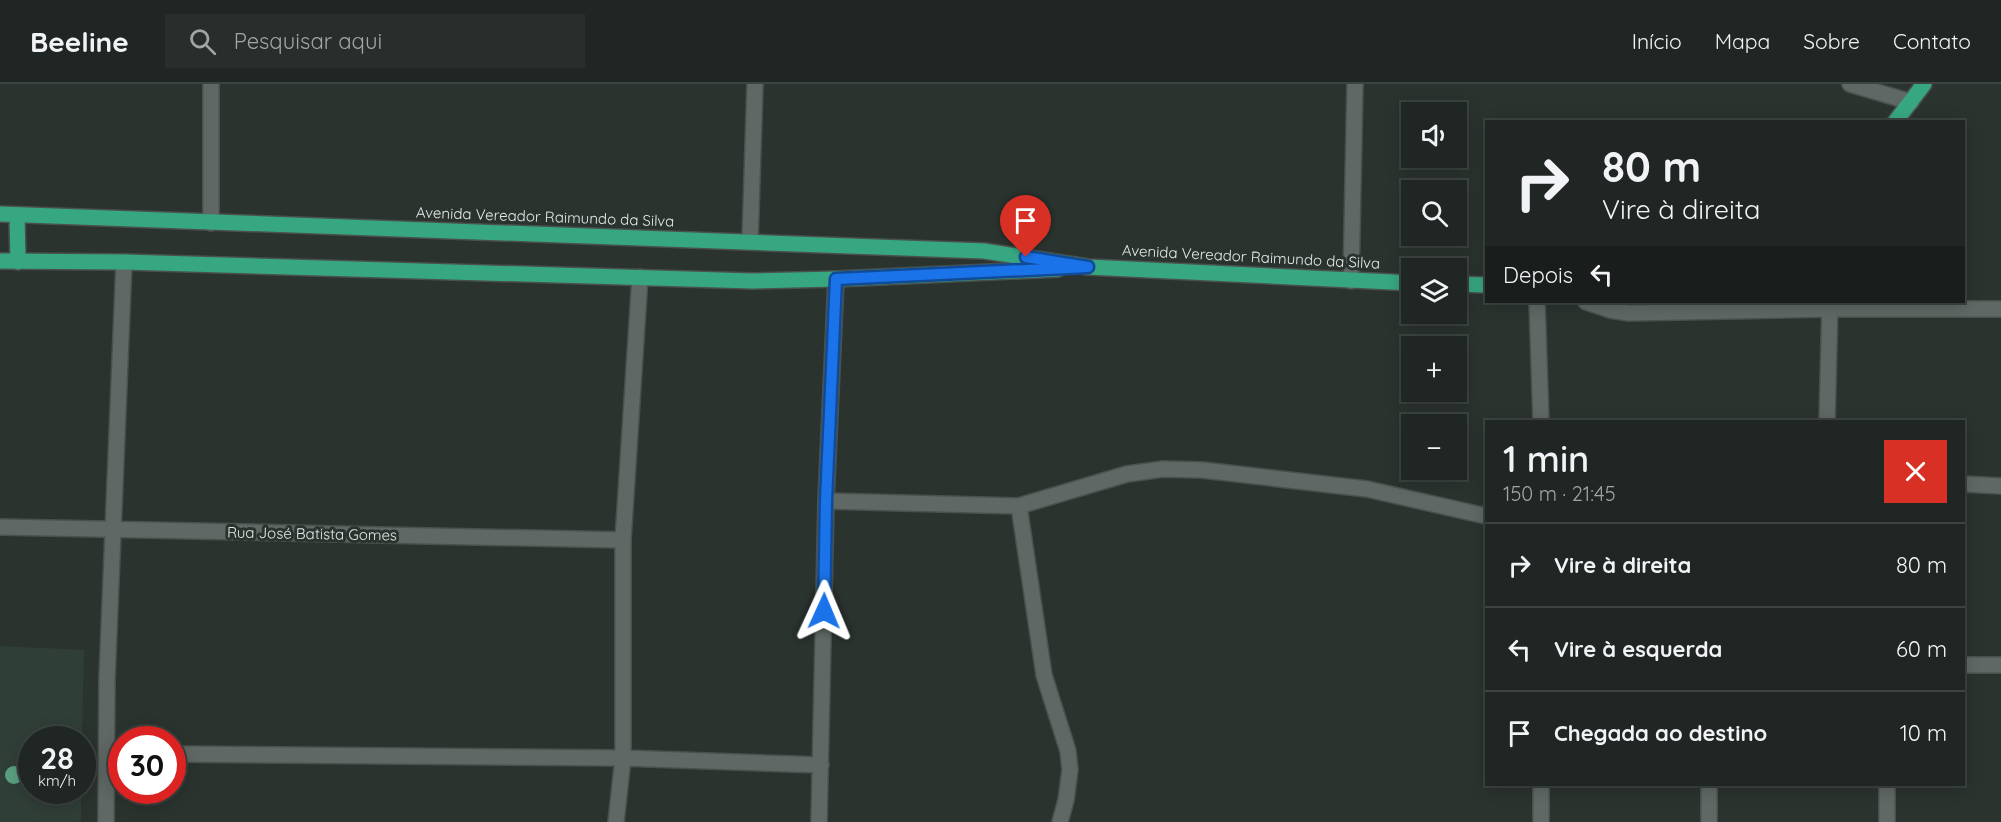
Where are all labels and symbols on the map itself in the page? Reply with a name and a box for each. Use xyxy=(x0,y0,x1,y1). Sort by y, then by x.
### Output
pin xyxy=(1000,195,1051,257)
street label: Avenida Vereador Raimundo da Silva xyxy=(416,202,675,231)
street label: Avenida Vereador Raimundo da Silva xyxy=(1121,240,1381,273)
street label: Rua José Batista Gomes xyxy=(227,523,397,544)
position arrow xyxy=(792,579,856,643)
speed limit sign: 30 xyxy=(108,726,186,804)

